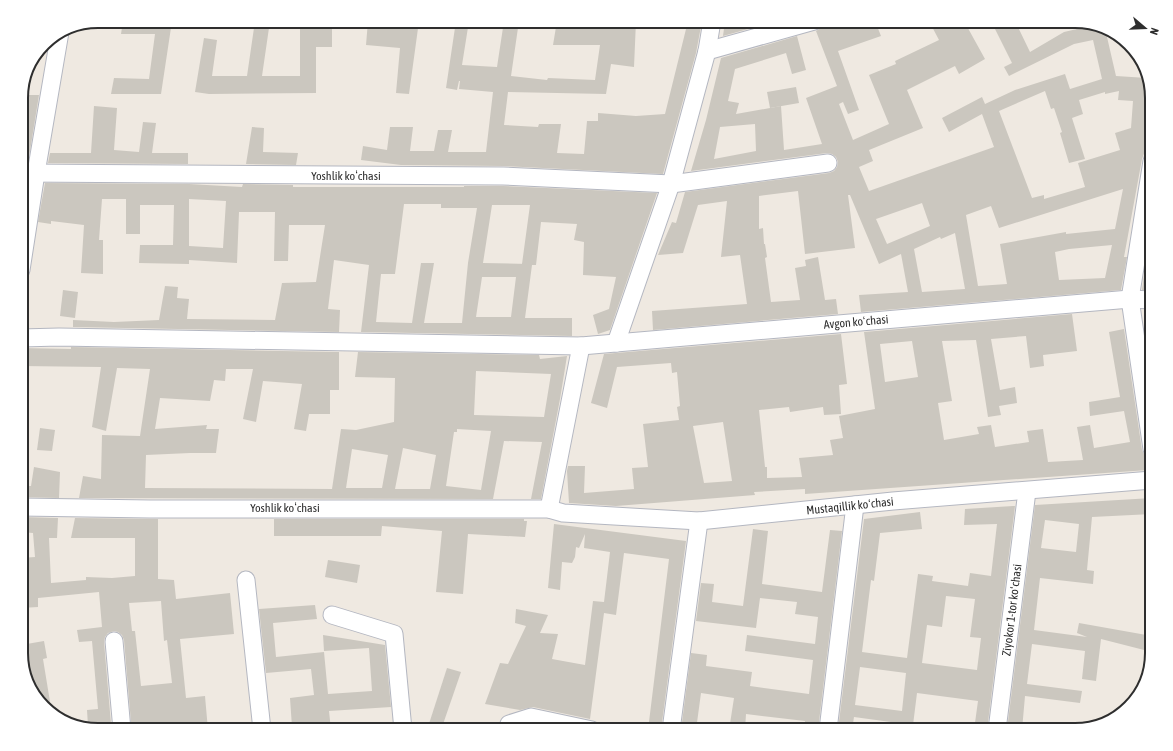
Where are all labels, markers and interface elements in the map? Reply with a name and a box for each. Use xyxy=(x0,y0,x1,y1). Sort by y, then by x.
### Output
north arrow xyxy=(1125,8,1165,48)
text: N xyxy=(1148,26,1161,36)
street label: Yoshlik koʻchasi xyxy=(311,169,381,183)
street label: Avgon koʻchasi xyxy=(823,312,889,332)
street label: Mustaqillik koʻchasi xyxy=(806,494,894,518)
street label: Yoshlik koʻchasi xyxy=(250,501,320,515)
street label: Ziyokor 1-tor koʻchasi xyxy=(999,563,1025,657)

